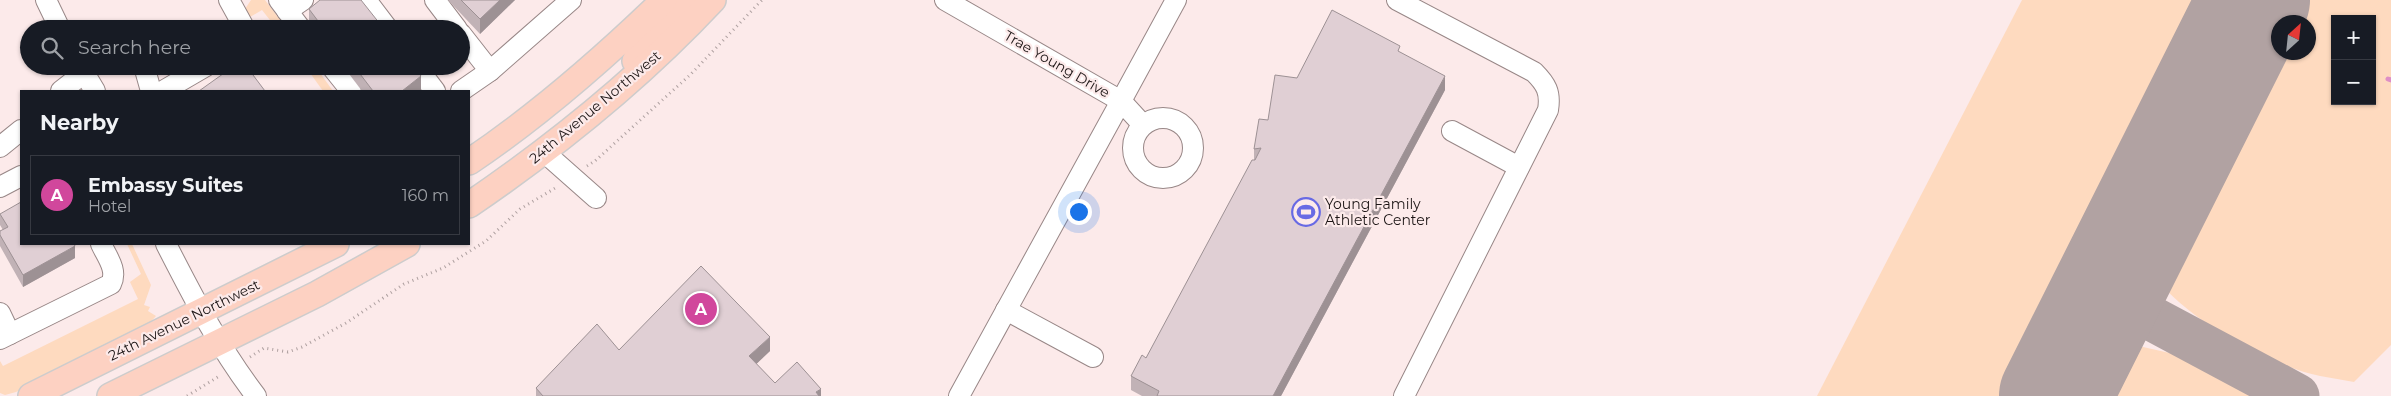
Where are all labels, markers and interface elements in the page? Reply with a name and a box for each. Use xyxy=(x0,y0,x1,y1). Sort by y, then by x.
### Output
north arrow xyxy=(2271,15,2316,60)
map controls xyxy=(2331,15,2376,105)
button: + xyxy=(2331,15,2376,60)
search box xyxy=(20,20,470,75)
street label: Trae Young Drive xyxy=(1001,26,1113,102)
icon: search xyxy=(38,34,66,62)
text: Search here xyxy=(78,36,191,59)
street label: 24th Avenue Northwest xyxy=(526,46,665,167)
button: − xyxy=(2331,60,2376,105)
text: Nearby xyxy=(40,110,119,135)
text: Embassy Suites xyxy=(88,174,243,197)
text: A xyxy=(51,186,63,205)
text: 160 m xyxy=(402,186,449,205)
place label: Young Family Athletic Center xyxy=(1325,195,1431,229)
text: Hotel xyxy=(88,197,131,216)
sports icon: Young Family Athletic Center xyxy=(1291,197,1321,227)
your location xyxy=(1066,199,1092,225)
street label: 24th Avenue Northwest xyxy=(105,275,263,365)
pin: A xyxy=(685,290,717,328)

